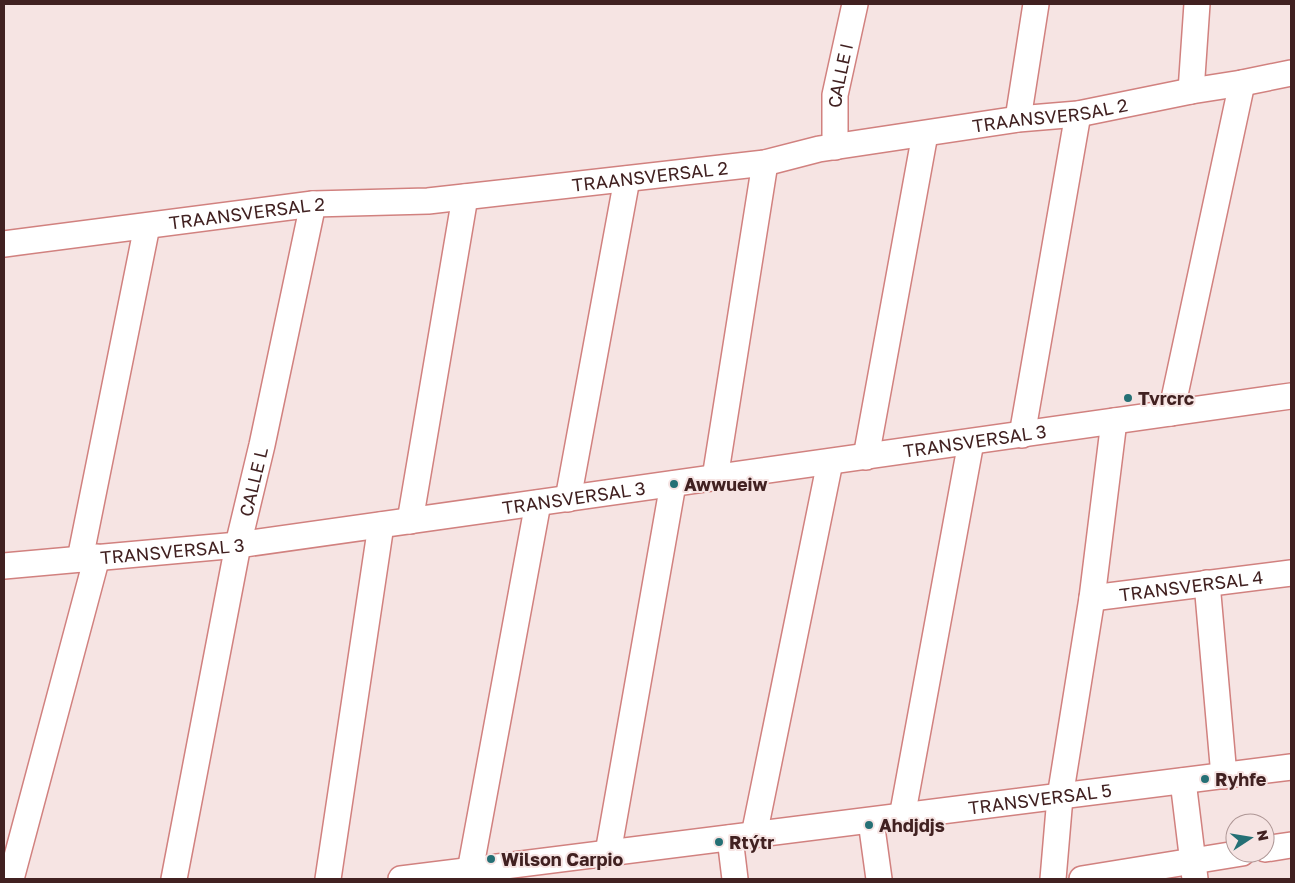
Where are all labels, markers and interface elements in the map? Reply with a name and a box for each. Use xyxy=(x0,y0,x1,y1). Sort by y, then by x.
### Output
street label: CALLE I xyxy=(824,41,857,108)
street label: TRAANSVERSAL 2 xyxy=(971,93,1130,137)
street label: TRAANSVERSAL 2 xyxy=(571,156,729,196)
street label: TRAANSVERSAL 2 xyxy=(168,193,325,234)
place label: Tvrcrc xyxy=(1138,387,1194,409)
marker: Tvrcrc xyxy=(1122,392,1134,404)
street label: TRANSVERSAL 3 xyxy=(902,420,1048,462)
street label: CALLE L xyxy=(234,445,272,519)
place label: Awwueiw xyxy=(684,473,767,495)
street label: TRANSVERSAL 3 xyxy=(501,476,647,519)
marker: Awwueiw xyxy=(668,478,680,490)
street label: TRANSVERSAL 3 xyxy=(99,533,246,568)
street label: TRANSVERSAL 4 xyxy=(1118,566,1264,605)
place label: Ryhfe xyxy=(1215,768,1267,790)
marker: Ryhfe xyxy=(1199,773,1211,785)
street label: TRANSVERSAL 5 xyxy=(967,779,1113,819)
north arrow xyxy=(1225,813,1275,863)
place label: Ahdjdjs xyxy=(879,814,945,836)
marker: Ahdjdjs xyxy=(863,819,875,831)
text: N xyxy=(1254,828,1273,842)
place label: Rtýtr xyxy=(729,831,774,853)
marker: Rtýtr xyxy=(713,836,725,848)
place label: Wilson Carpio xyxy=(501,848,623,870)
marker: Wilson Carpio xyxy=(485,853,497,865)

